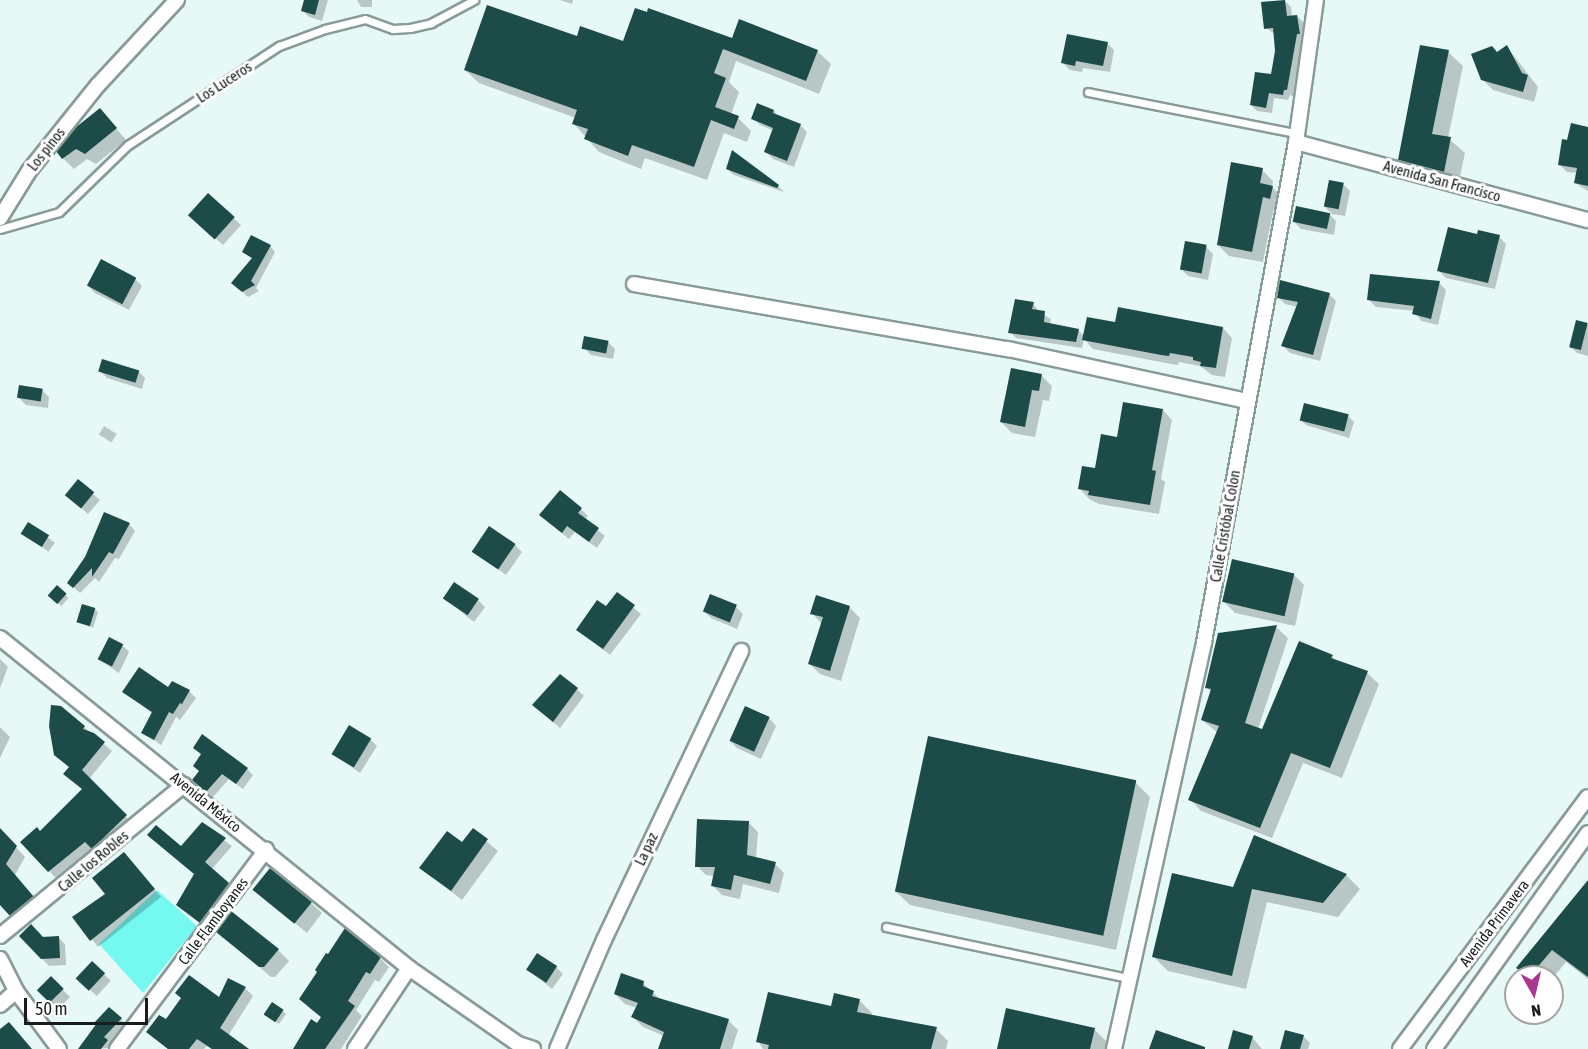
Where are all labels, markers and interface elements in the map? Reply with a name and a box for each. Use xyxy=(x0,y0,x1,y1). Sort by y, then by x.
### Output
street label: Los Luceros xyxy=(193,57,255,107)
street label: Los pinos xyxy=(23,124,69,174)
street label: Avenida San Francisco xyxy=(1381,157,1503,205)
street label: Calle Cristóbal Colon xyxy=(1206,469,1244,583)
street label: Avenida México xyxy=(167,768,245,836)
street label: Calle los Robles xyxy=(54,826,132,896)
street label: La paz xyxy=(631,830,661,868)
street label: Calle Flamboyanes xyxy=(174,874,252,968)
street label: Avenida Primavera xyxy=(1456,876,1532,970)
north arrow xyxy=(1504,965,1564,1025)
scale bar xyxy=(27,986,152,1024)
text: 50 m xyxy=(35,998,67,1019)
text: N xyxy=(1530,1001,1542,1020)

